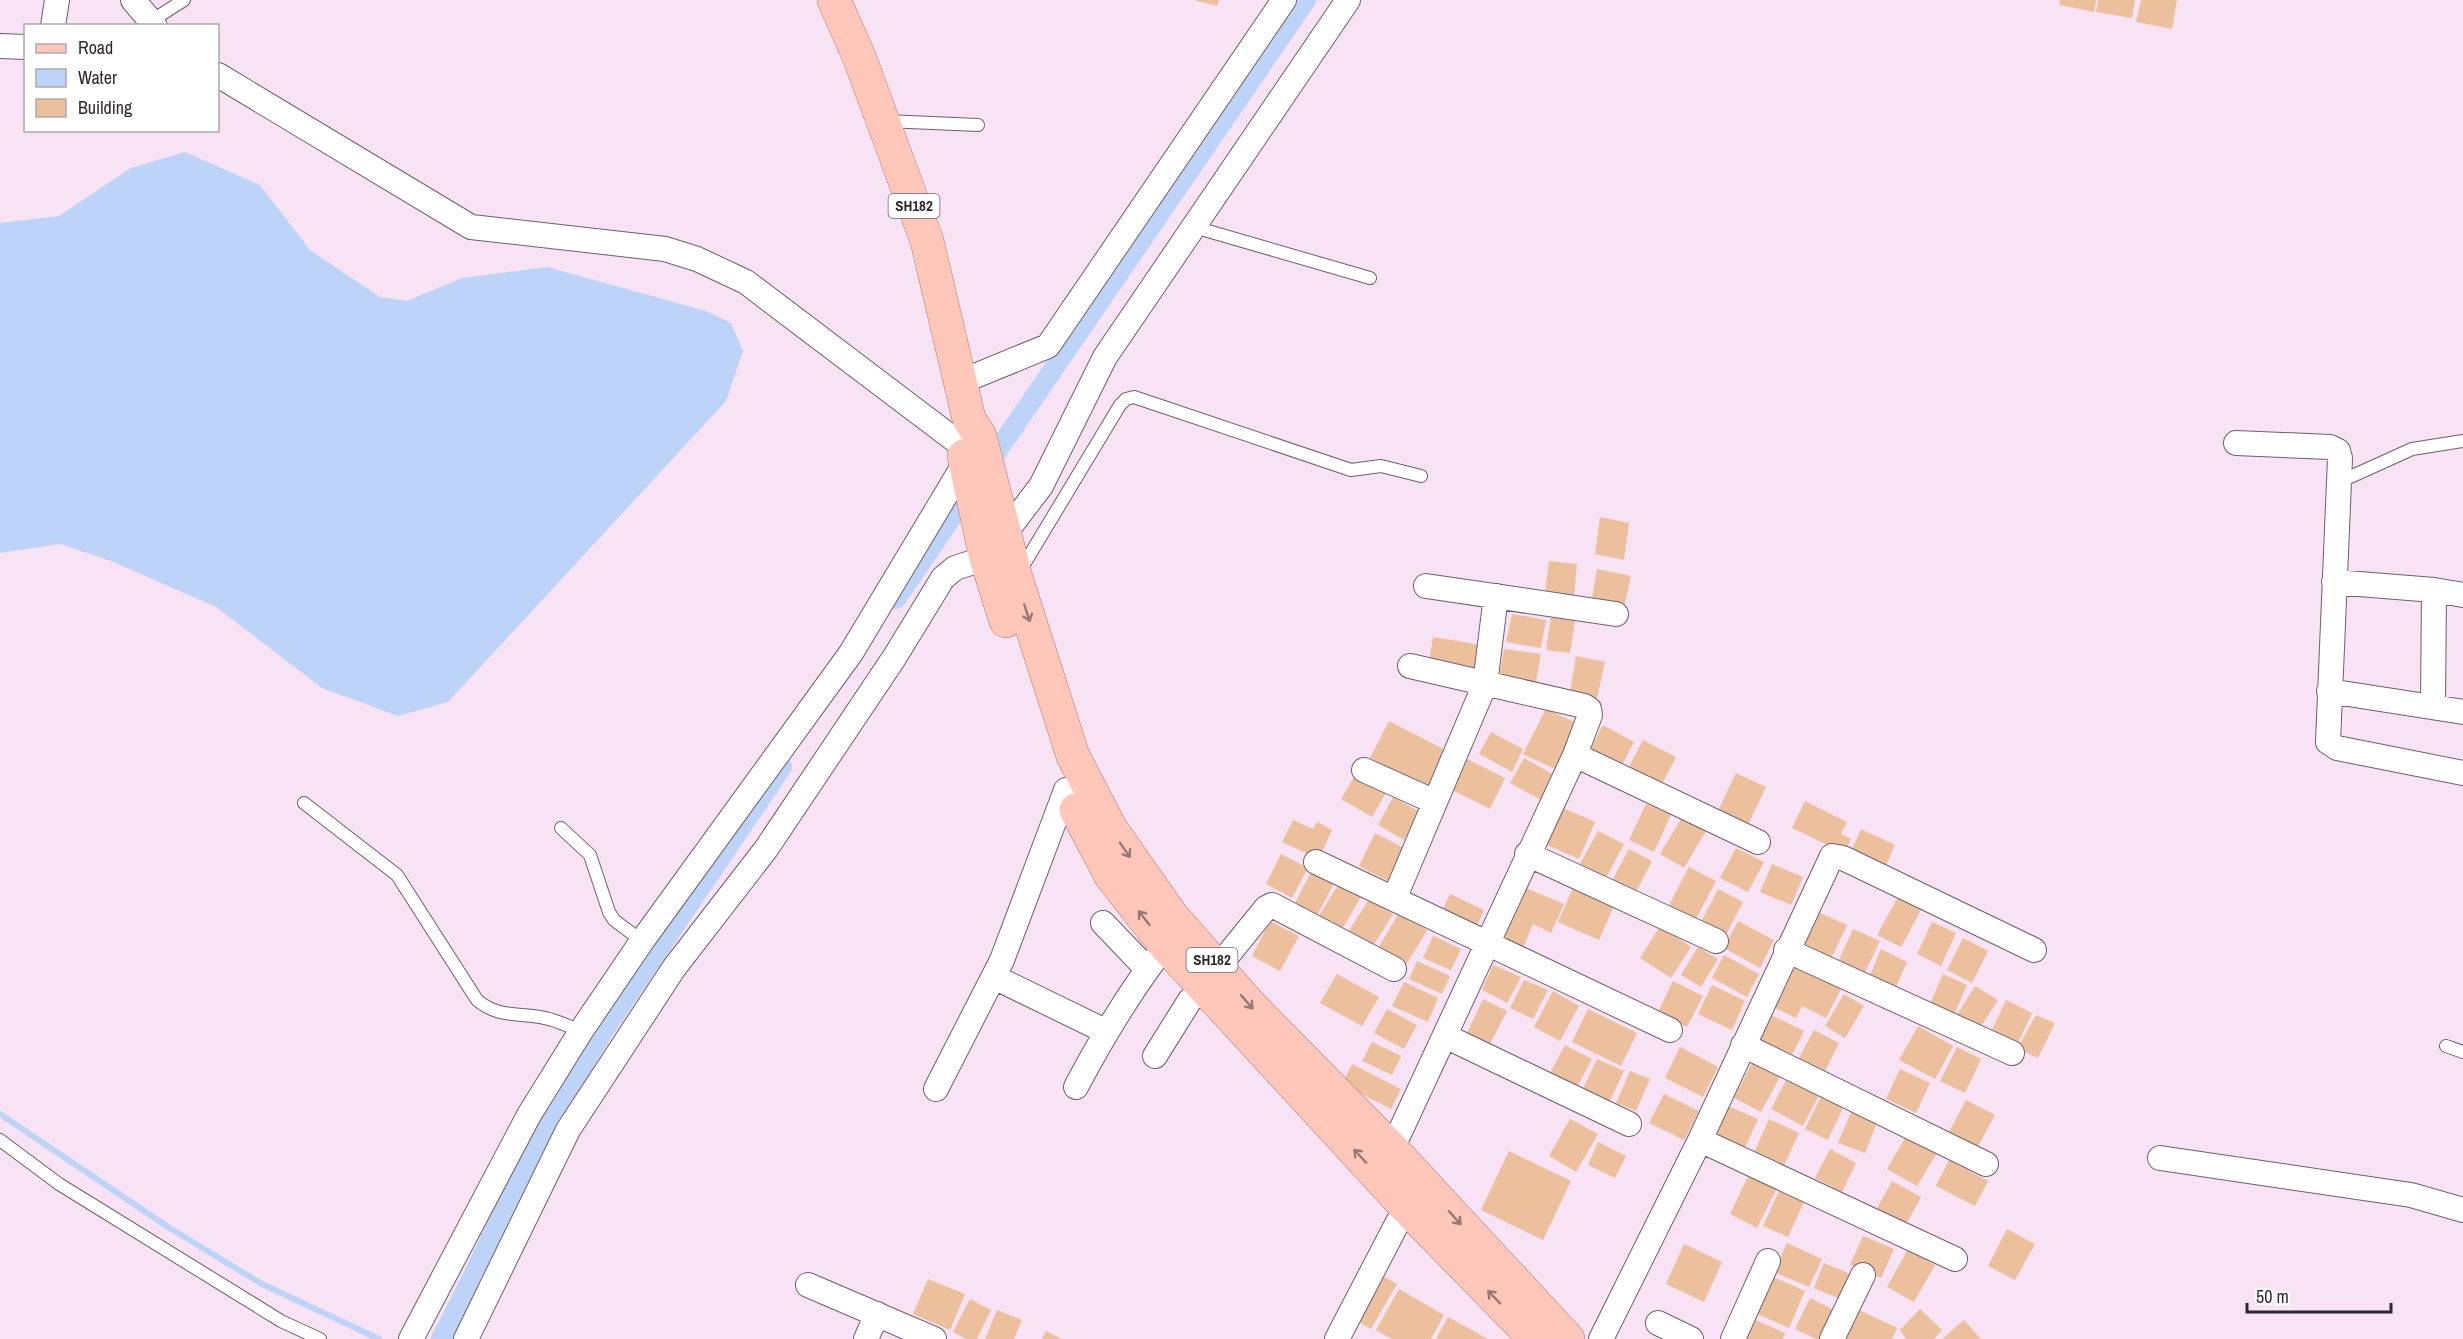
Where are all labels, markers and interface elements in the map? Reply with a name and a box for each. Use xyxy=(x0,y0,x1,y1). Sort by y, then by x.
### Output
legend xyxy=(24,24,219,132)
text: Road xyxy=(78,35,113,60)
text: Water xyxy=(78,65,117,90)
text: Building xyxy=(78,95,133,120)
road number: SH182 xyxy=(888,194,940,218)
one-way arrow xyxy=(1023,603,1034,622)
one-way arrow xyxy=(1119,841,1131,858)
one-way arrow xyxy=(1138,911,1151,927)
road number: SH182 xyxy=(1186,948,1238,972)
one-way arrow xyxy=(1240,994,1254,1009)
one-way arrow xyxy=(1353,1149,1367,1164)
one-way arrow xyxy=(1448,1211,1462,1226)
scale bar xyxy=(2247,1276,2391,1314)
text: 50 m xyxy=(2256,1284,2289,1309)
one-way arrow xyxy=(1487,1290,1502,1305)

